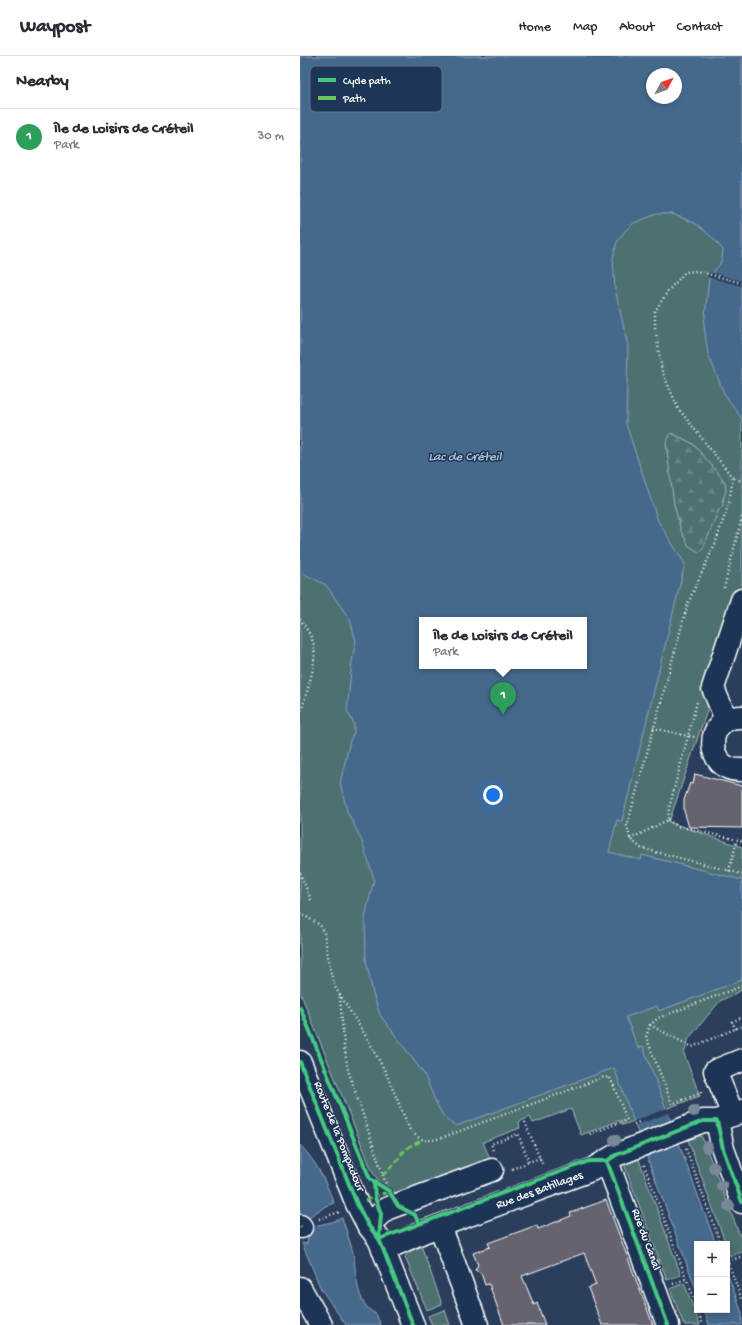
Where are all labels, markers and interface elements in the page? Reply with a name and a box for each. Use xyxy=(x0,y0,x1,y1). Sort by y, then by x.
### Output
text: Waypost xyxy=(20,16,90,39)
text: Home xyxy=(519,19,551,36)
text: Map xyxy=(573,19,597,36)
text: About xyxy=(619,19,655,36)
text: Contact xyxy=(677,19,722,36)
legend xyxy=(310,66,442,112)
north arrow xyxy=(646,68,682,104)
text: Nearby xyxy=(16,72,69,92)
text: Cycle path xyxy=(343,76,391,88)
text: Path xyxy=(342,94,366,106)
text: Île de Loisirs de Créteil xyxy=(54,120,194,138)
text: 1 xyxy=(26,129,32,144)
text: 30 m xyxy=(258,129,284,144)
text: Park xyxy=(54,138,79,153)
water label: Lac de Créteil xyxy=(429,450,503,465)
popup xyxy=(419,617,587,669)
text: Île de Loisirs de Créteil xyxy=(433,627,573,645)
text: Park xyxy=(433,645,458,660)
pin: 1 xyxy=(490,682,516,715)
your location xyxy=(483,785,503,805)
street label: Route de la Pompadour xyxy=(310,1080,367,1195)
street label: Rue des Batillages xyxy=(494,1169,585,1213)
street label: Rue du Canal xyxy=(627,1207,663,1273)
map controls xyxy=(694,1241,730,1313)
button: + xyxy=(694,1241,730,1277)
button: − xyxy=(694,1277,730,1313)

